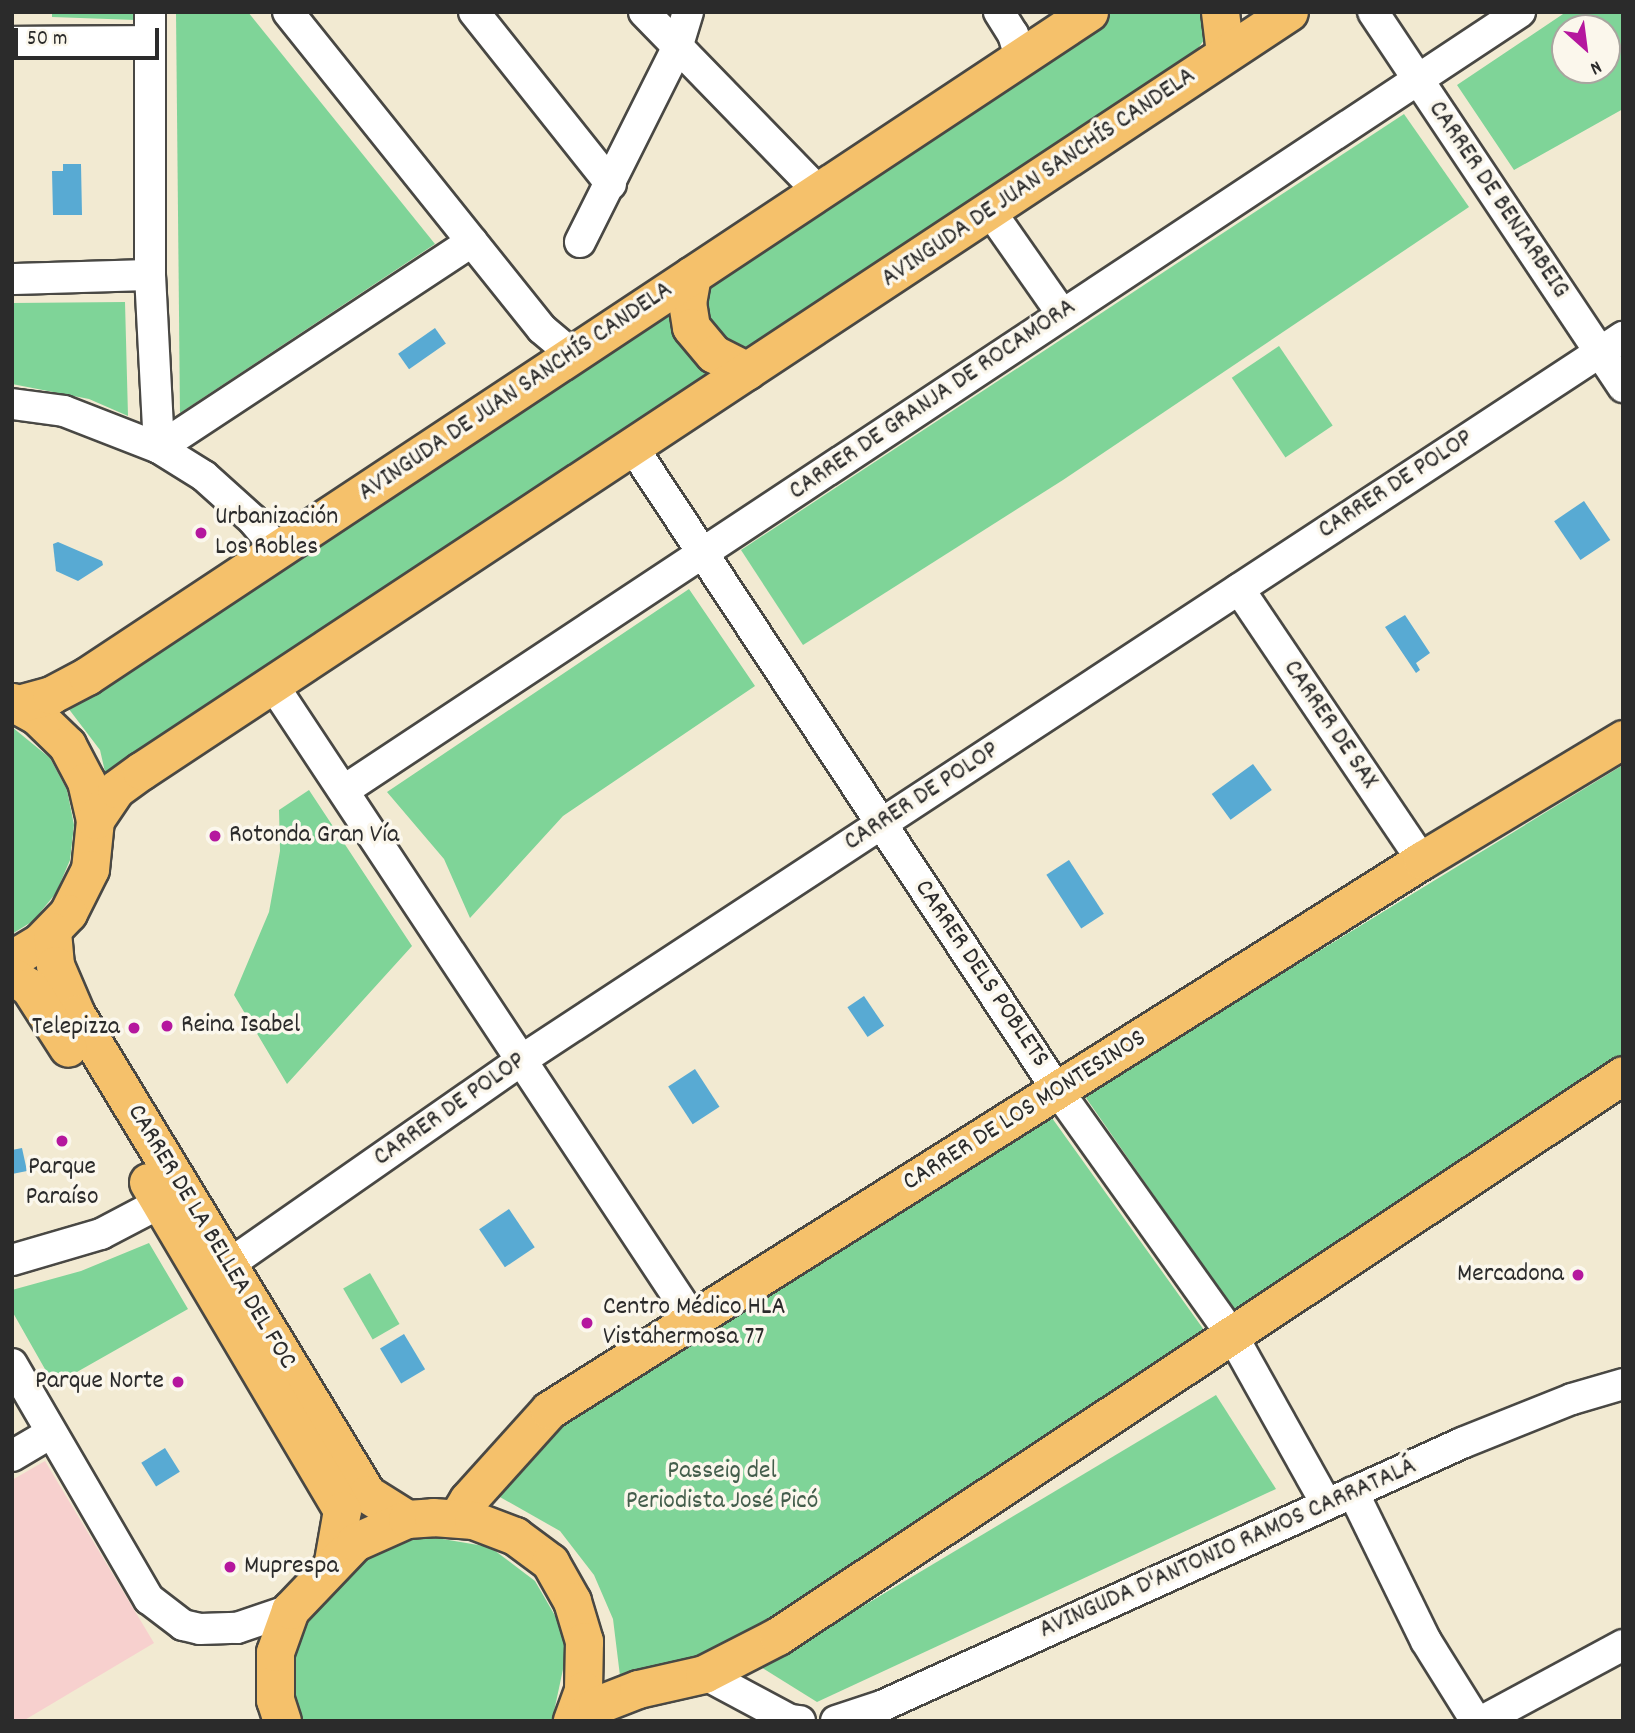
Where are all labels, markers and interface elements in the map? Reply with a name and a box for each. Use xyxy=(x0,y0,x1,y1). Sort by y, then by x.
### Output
scale bar xyxy=(18,14,163,58)
north arrow xyxy=(1551,14,1621,84)
text: 50 m xyxy=(27,25,67,55)
text: N xyxy=(1585,52,1606,80)
street label: AVINGUDA DE JUAN SANCHÍS CANDELA xyxy=(876,61,1202,295)
street label: CARRER DE BENIARBEIG xyxy=(1420,95,1576,305)
street label: AVINGUDA DE JUAN SANCHÍS CANDELA xyxy=(353,275,679,509)
street label: CARRER DE GRANJA DE ROCAMORA xyxy=(784,292,1082,508)
street label: CARRER DE POLOP xyxy=(1313,423,1479,547)
place label: Urbanización Los Robles xyxy=(215,502,338,564)
marker: Urbanización Los Robles xyxy=(193,525,209,541)
street label: CARRER DE SAX xyxy=(1275,655,1385,795)
street label: CARRER DE POLOP xyxy=(839,735,1005,859)
place label: Rotonda Gran Vía xyxy=(229,820,399,852)
marker: Rotonda Gran Vía xyxy=(207,828,223,844)
street label: CARRER DELS POBLETS xyxy=(907,874,1055,1074)
place label: Reina Isabel xyxy=(181,1010,300,1042)
place label: Telepizza xyxy=(32,1012,120,1044)
marker: Reina Isabel xyxy=(159,1018,175,1034)
marker: Telepizza xyxy=(126,1020,142,1036)
street label: CARRER DE LOS MONTESINOS xyxy=(898,1023,1152,1199)
street label: CARRER DE POLOP xyxy=(368,1046,532,1174)
street label: CARRER DE LA BELLEA DEL FOC xyxy=(120,1099,302,1375)
marker: Parque Paraíso xyxy=(54,1133,70,1149)
place label: Parque Paraíso xyxy=(25,1152,99,1214)
place label: Mercadona xyxy=(1457,1259,1564,1291)
marker: Mercadona xyxy=(1570,1267,1586,1283)
place label: Centro Médico HLA Vistahermosa 77 xyxy=(603,1292,786,1354)
marker: Centro Médico HLA Vistahermosa 77 xyxy=(577,1313,597,1333)
place label: Parque Norte xyxy=(35,1366,164,1398)
marker: Parque Norte xyxy=(170,1374,186,1390)
street label: AVINGUDA D'ANTONIO RAMOS CARRATALÁ xyxy=(1035,1452,1421,1646)
park label: Passeig del Periodista José Picó xyxy=(626,1456,818,1518)
place label: Muprespa xyxy=(244,1551,339,1583)
marker: Muprespa xyxy=(222,1559,238,1575)

